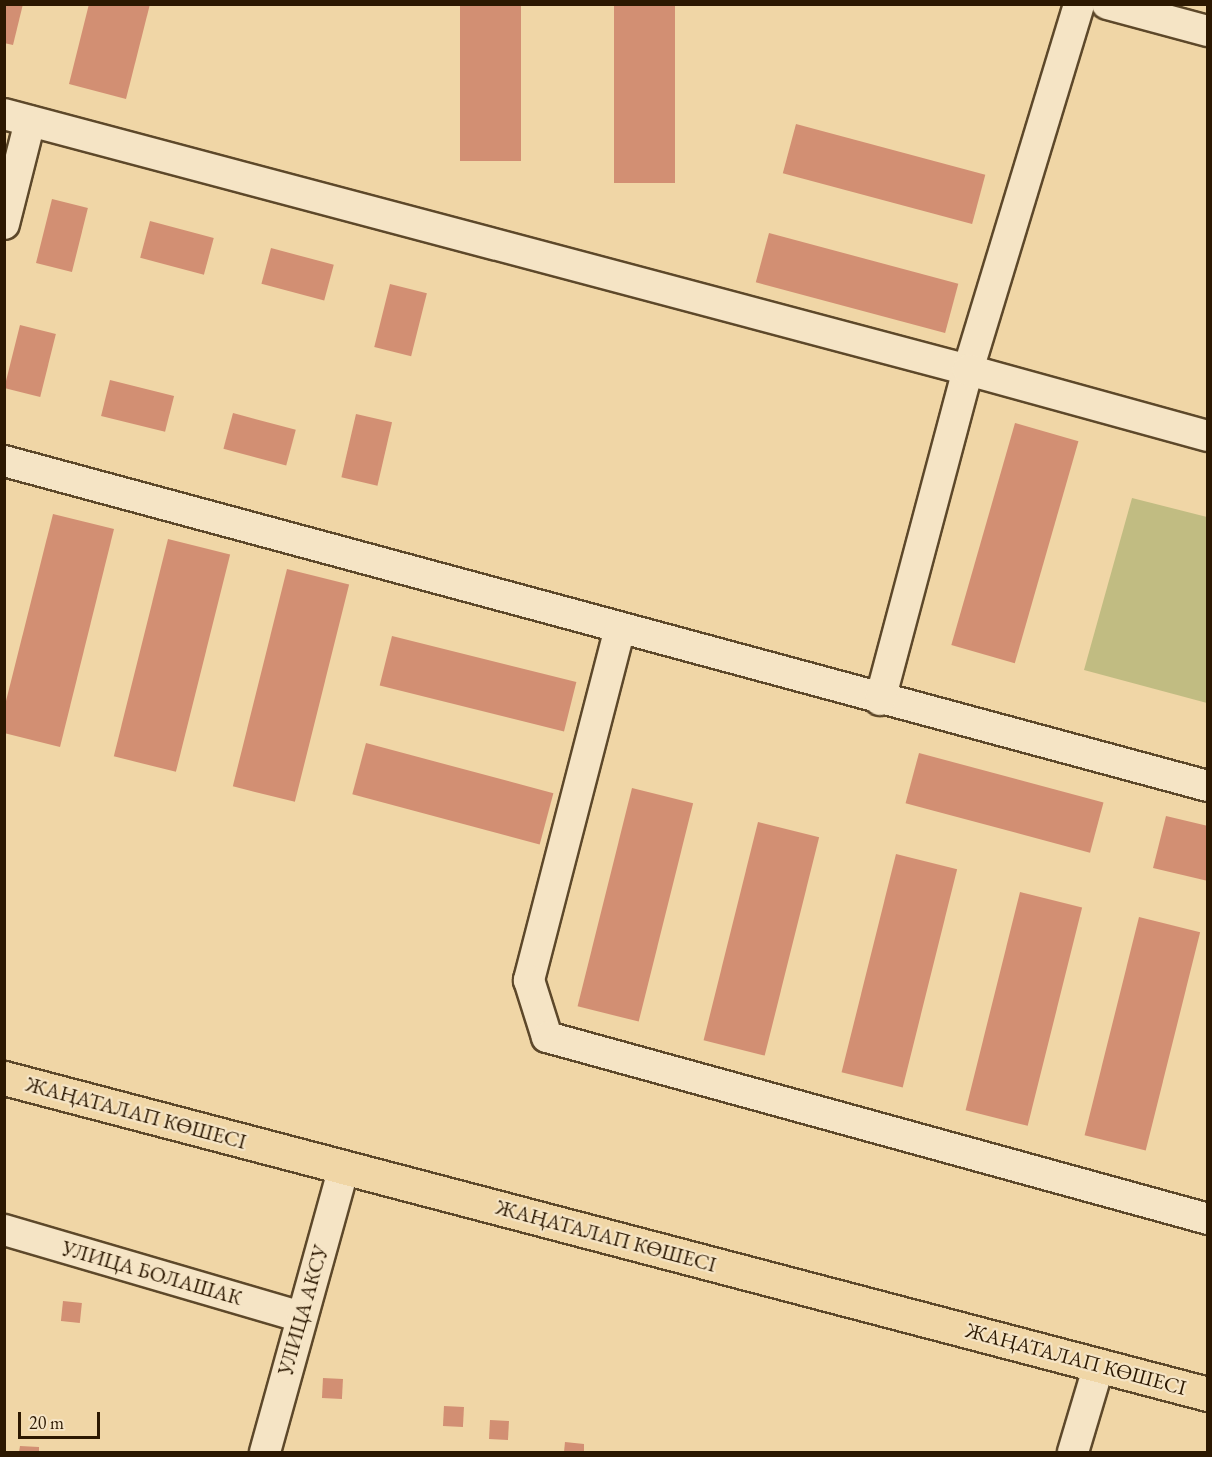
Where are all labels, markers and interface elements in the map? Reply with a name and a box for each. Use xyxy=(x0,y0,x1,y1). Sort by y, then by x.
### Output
street label: ЖАҢАТАЛАП КӨШЕСІ xyxy=(23,1071,249,1155)
street label: ЖАҢАТАЛАП КӨШЕСІ xyxy=(493,1194,719,1278)
street label: УЛИЦА БОЛАШАК xyxy=(59,1235,245,1311)
street label: УЛИЦА АКСУ xyxy=(272,1242,334,1378)
street label: ЖАҢАТАЛАП КӨШЕСІ xyxy=(963,1317,1189,1401)
scale bar xyxy=(21,1400,104,1438)
text: 20 m xyxy=(29,1411,64,1434)

